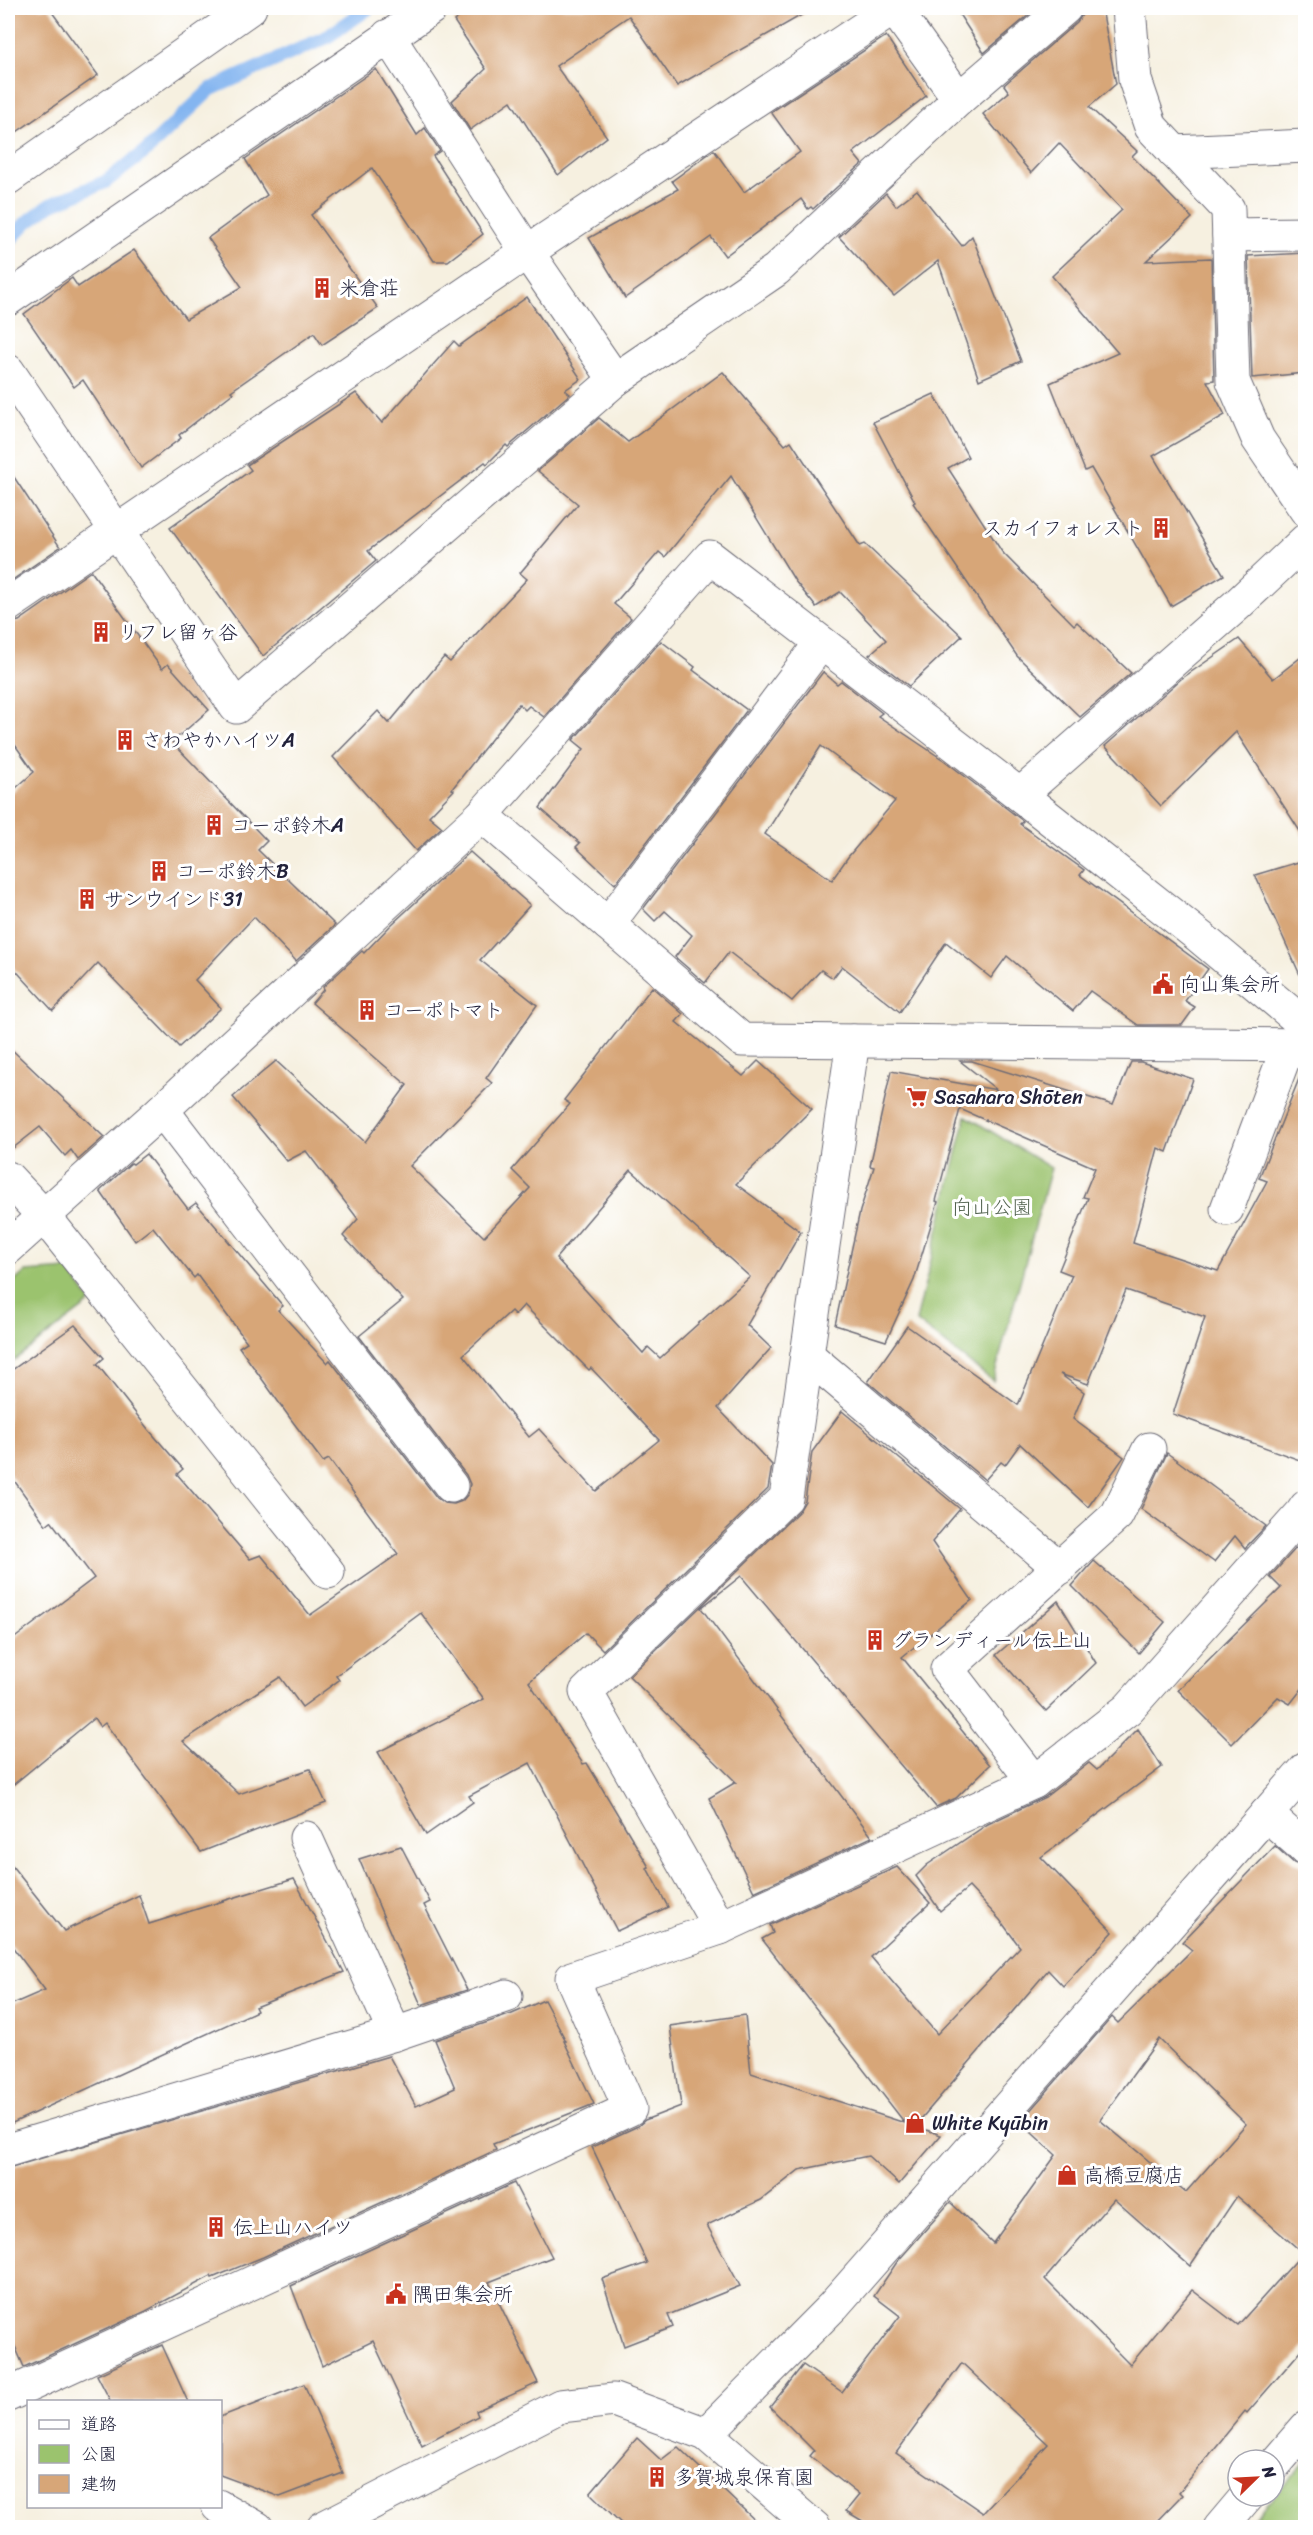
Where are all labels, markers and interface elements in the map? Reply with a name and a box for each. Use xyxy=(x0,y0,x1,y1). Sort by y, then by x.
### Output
place label: 米倉荘 xyxy=(339,271,399,306)
building icon: 米倉荘 xyxy=(310,276,334,300)
place label: スカイフォレスト xyxy=(982,511,1144,546)
building icon: スカイフォレスト xyxy=(1149,516,1173,540)
place label: リフレ留ヶ谷 xyxy=(118,615,238,650)
building icon: リフレ留ヶ谷 xyxy=(89,620,113,644)
place label: さわやかハイツA xyxy=(142,723,295,758)
building icon: さわやかハイツA xyxy=(113,728,137,752)
place label: コーポ鈴木A xyxy=(231,808,344,843)
building icon: コーポ鈴木A xyxy=(202,813,226,837)
place label: コーポ鈴木B xyxy=(176,854,289,889)
building icon: コーポ鈴木B xyxy=(147,859,171,883)
place label: サンウインド31 xyxy=(104,882,243,917)
building icon: サンウインド31 xyxy=(75,887,99,911)
place label: 向山集会所 xyxy=(1180,967,1280,1002)
public building icon: 向山集会所 xyxy=(1151,972,1175,996)
place label: コーポトマト xyxy=(384,993,504,1028)
building icon: コーポトマト xyxy=(355,998,379,1022)
place label: Sasahara Shōten xyxy=(934,1080,1083,1115)
supermarket icon: Sasahara Shōten xyxy=(905,1085,929,1109)
park label: 向山公園 xyxy=(952,1190,1032,1225)
place label: グランディール伝上山 xyxy=(892,1623,1092,1658)
building icon: グランディール伝上山 xyxy=(863,1628,887,1652)
place label: White Kyūbin xyxy=(932,2106,1048,2141)
shop icon: White Kyūbin xyxy=(903,2111,927,2135)
place label: 高橋豆腐店 xyxy=(1084,2158,1184,2193)
shop icon: 高橋豆腐店 xyxy=(1055,2163,1079,2187)
place label: 伝上山ハイツ xyxy=(233,2210,353,2245)
building icon: 伝上山ハイツ xyxy=(204,2215,228,2239)
place label: 隅田集会所 xyxy=(413,2277,513,2312)
public building icon: 隅田集会所 xyxy=(384,2282,408,2306)
legend xyxy=(27,2400,222,2508)
text: 道路 xyxy=(81,2408,117,2440)
text: 公園 xyxy=(81,2438,117,2470)
north arrow xyxy=(1226,2448,1286,2508)
place label: 多賀城泉保育園 xyxy=(674,2460,814,2495)
text: N xyxy=(1253,2460,1285,2484)
building icon: 多賀城泉保育園 xyxy=(645,2465,669,2489)
text: 建物 xyxy=(81,2468,117,2500)

